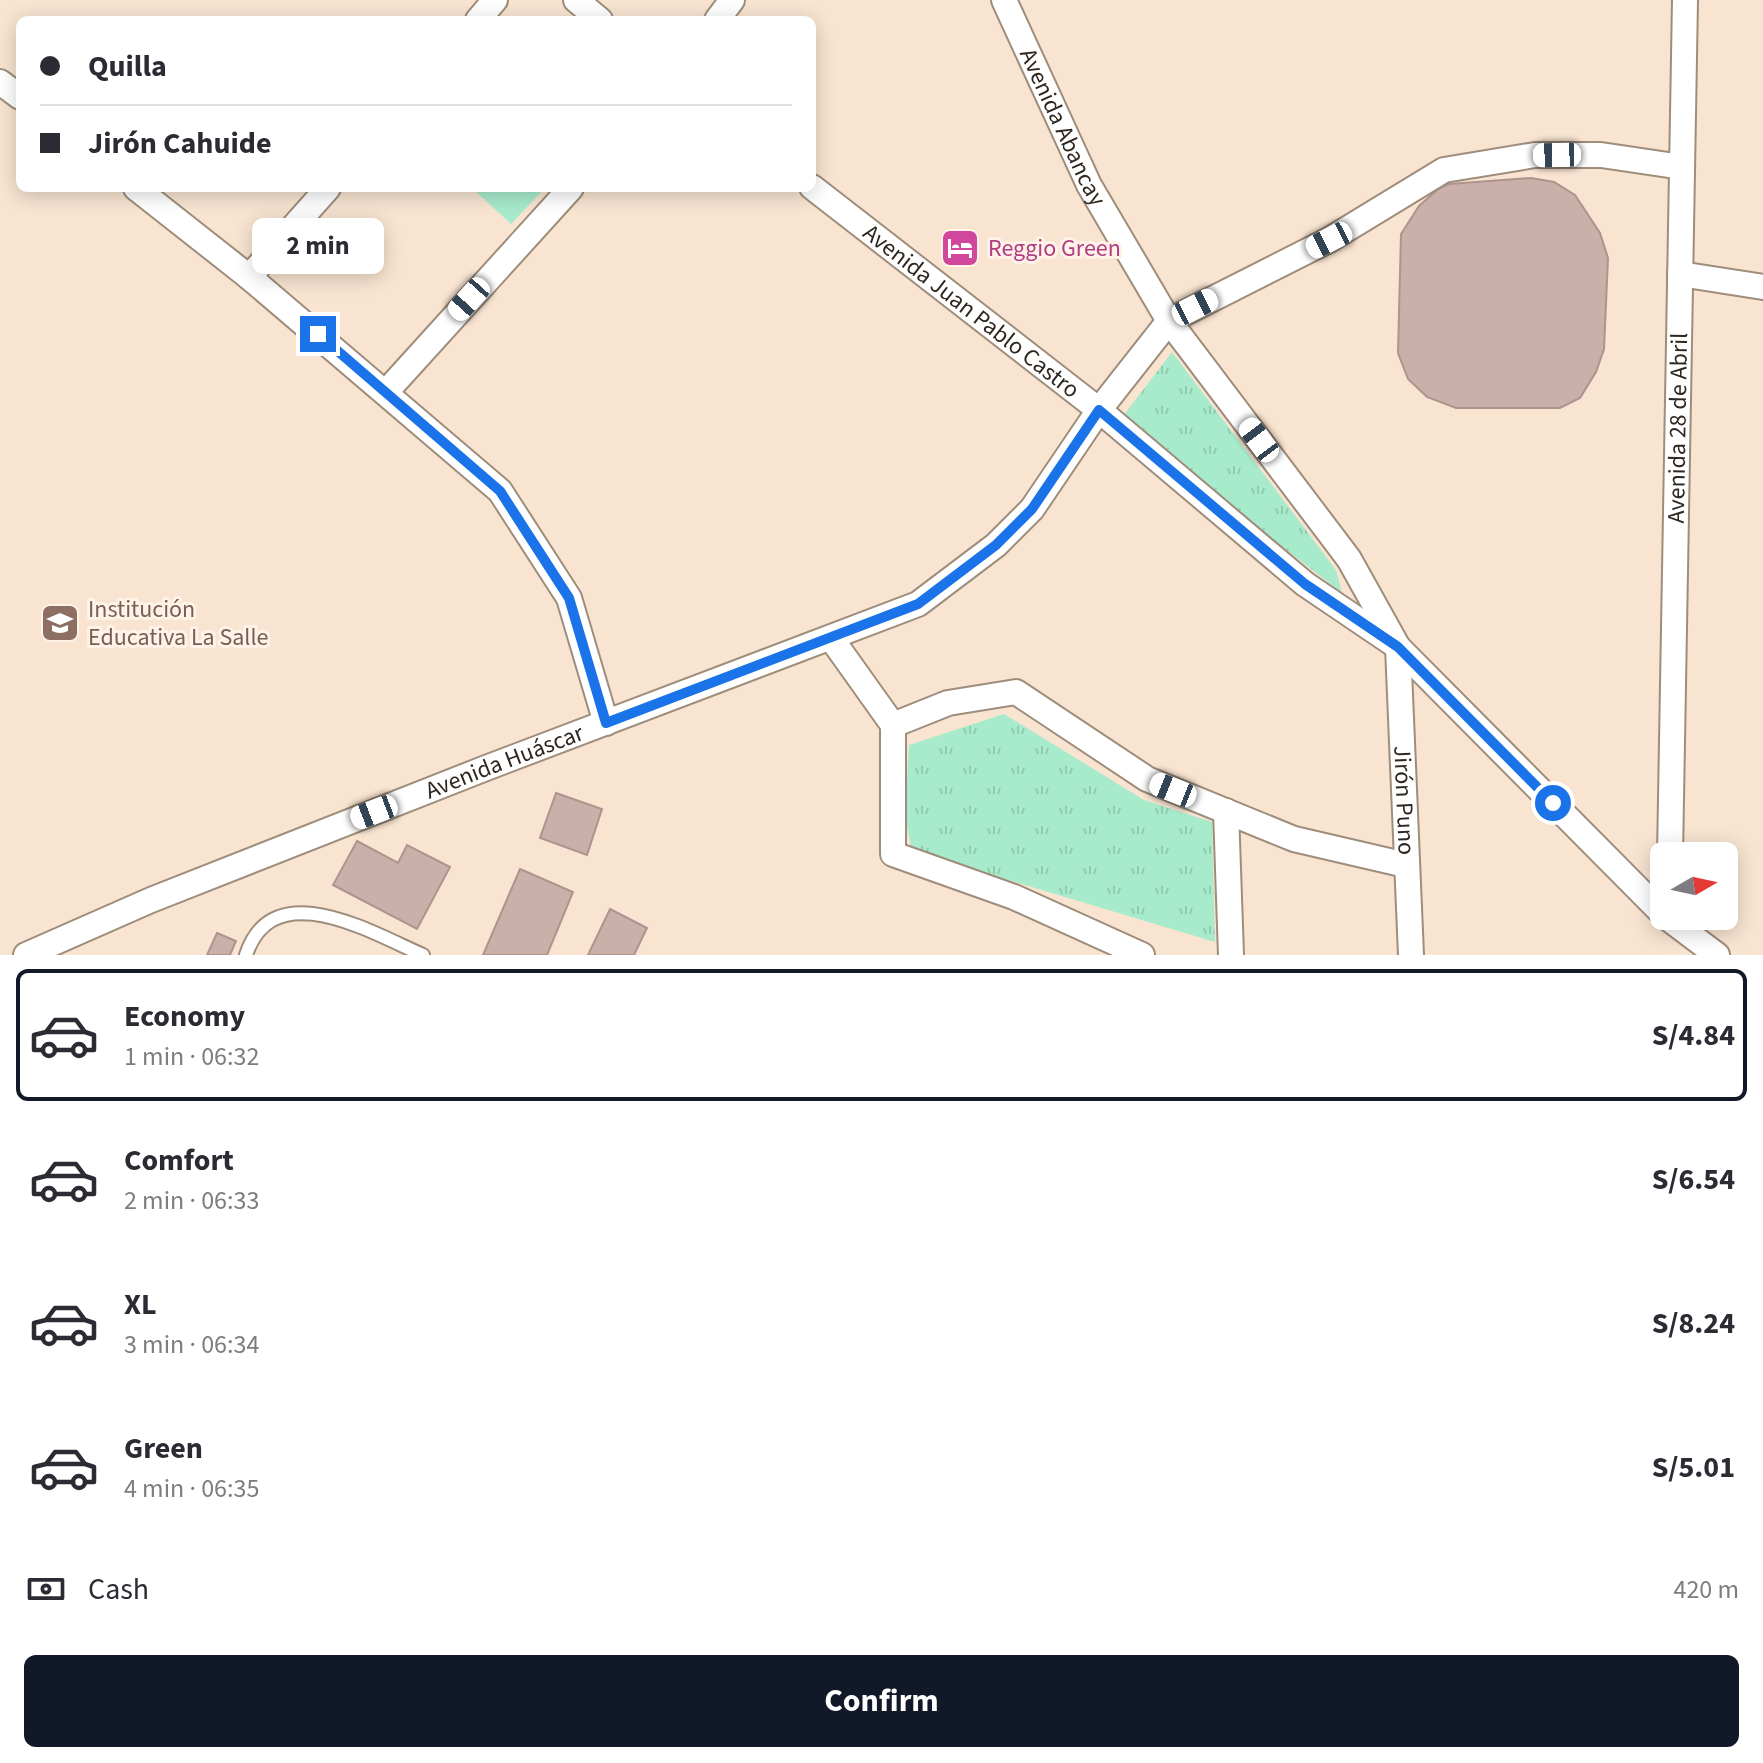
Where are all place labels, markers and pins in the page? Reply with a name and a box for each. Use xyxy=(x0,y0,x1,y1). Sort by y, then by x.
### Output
hotel icon: Reggio Green xyxy=(939,227,981,269)
place label: Reggio Green xyxy=(988,231,1121,266)
place label: Institución Educativa La Salle xyxy=(88,592,269,655)
school or university icon: Institución Educativa La Salle xyxy=(39,602,81,644)

